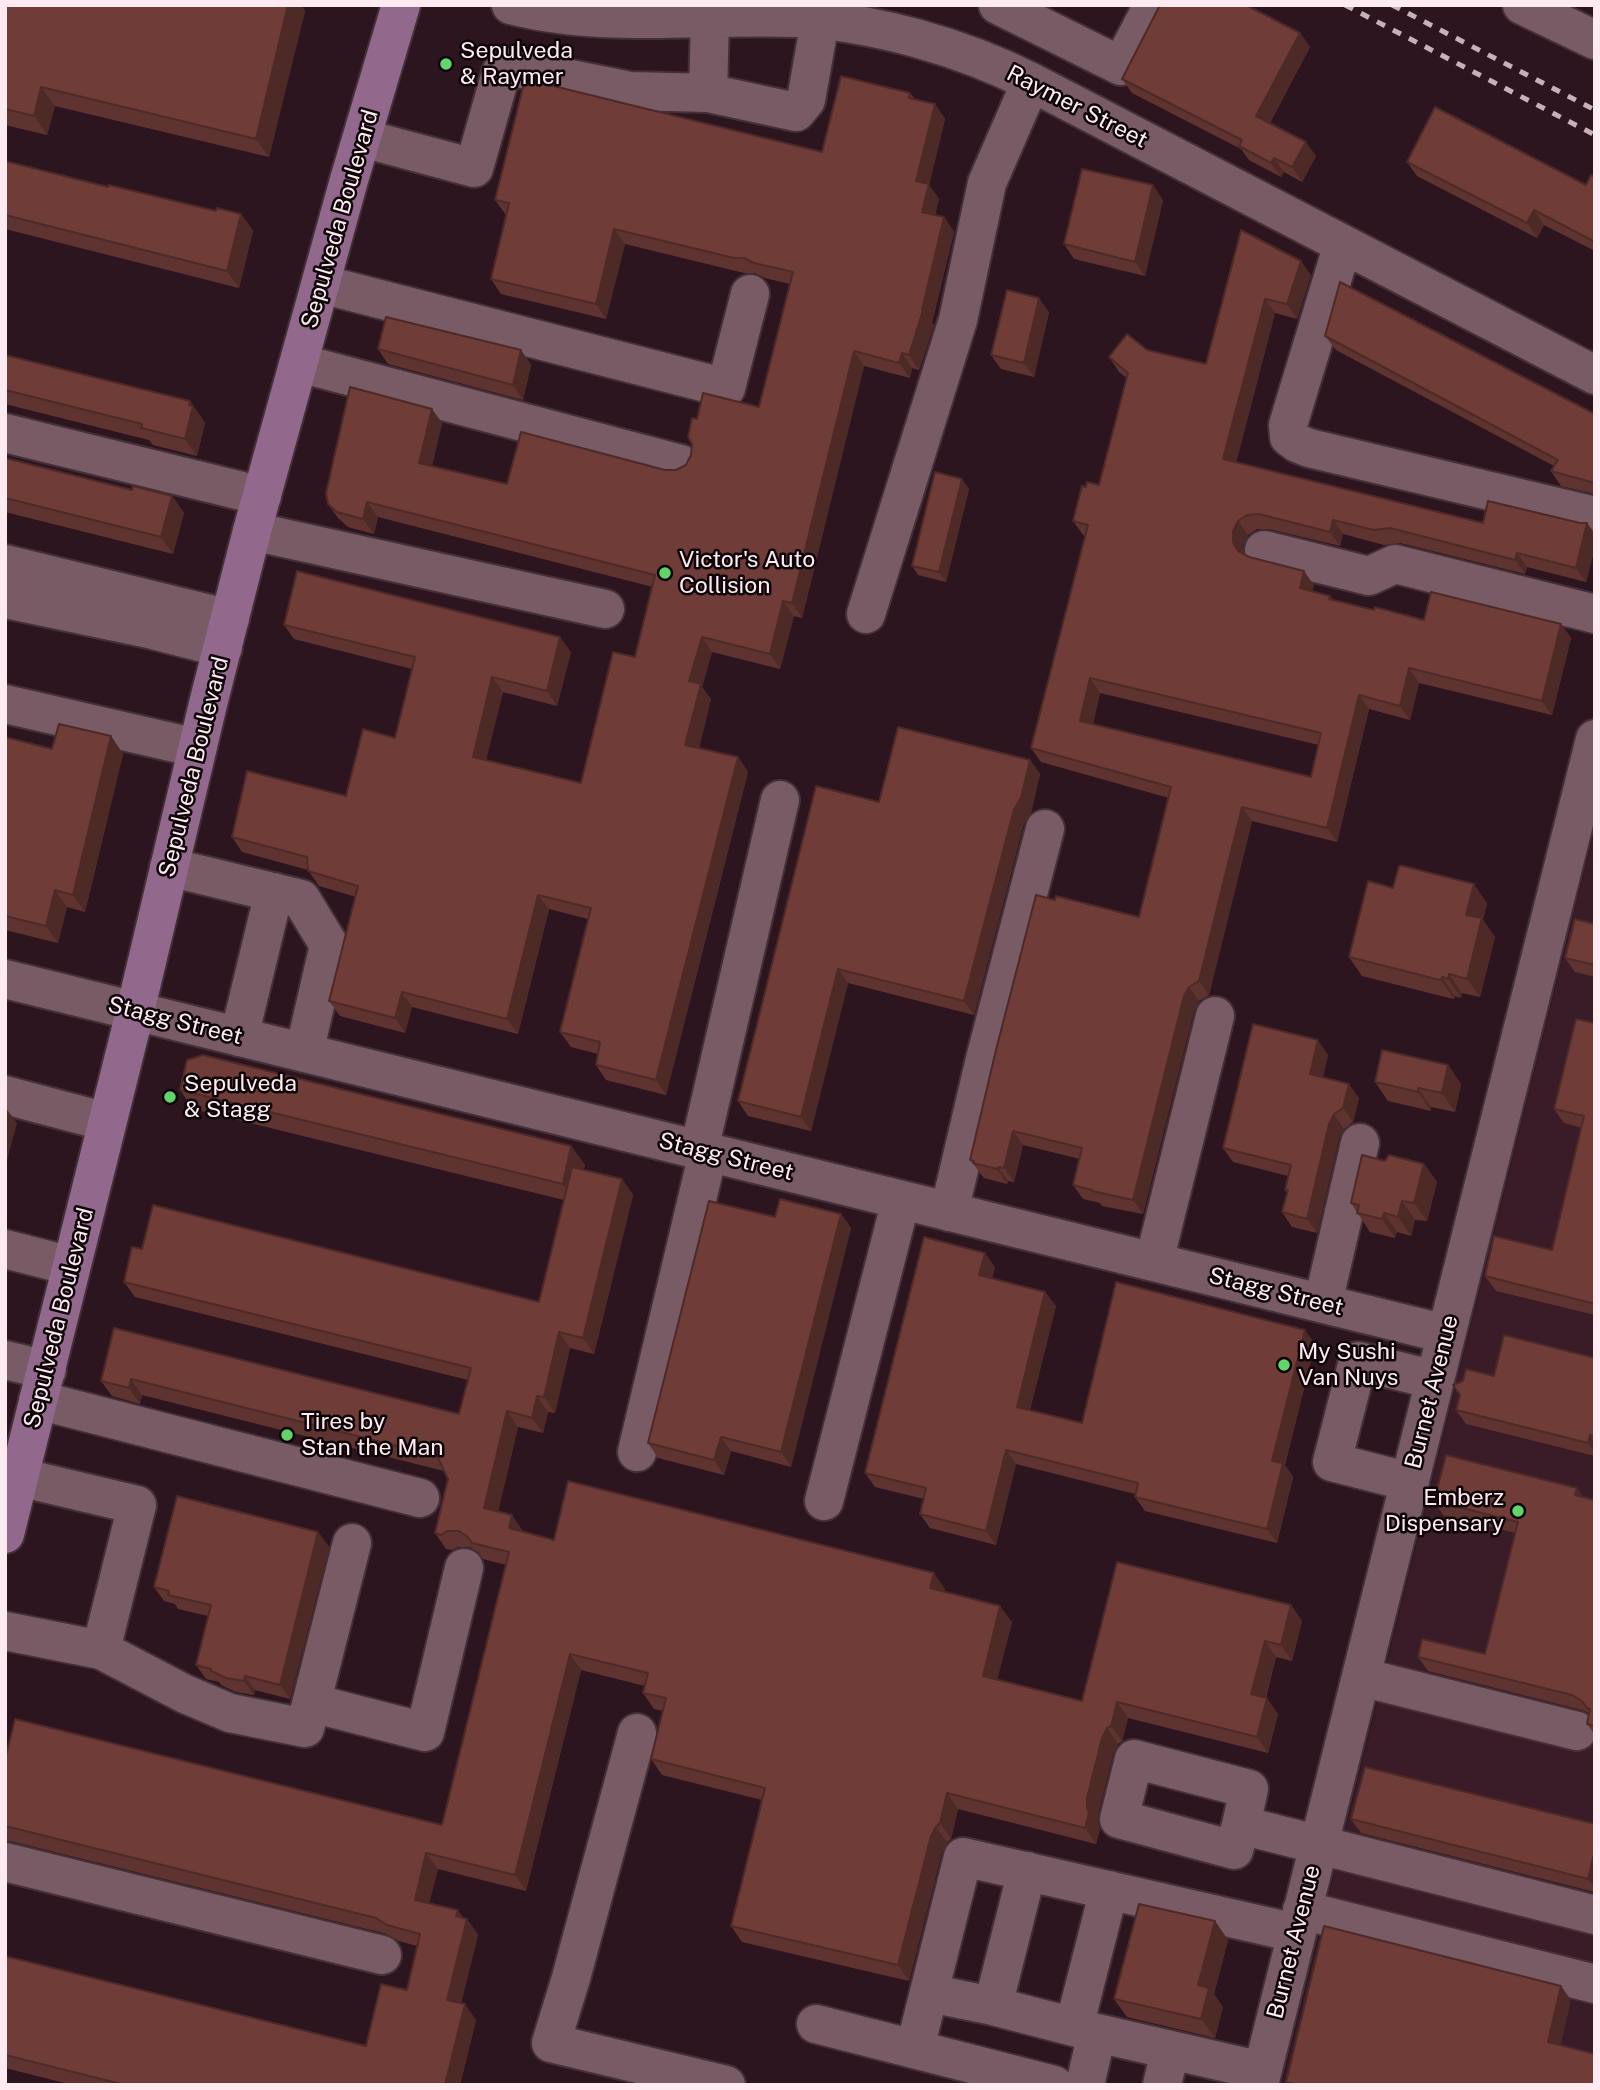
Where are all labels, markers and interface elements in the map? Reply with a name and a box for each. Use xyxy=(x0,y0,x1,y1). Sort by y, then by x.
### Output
place label: Sepulveda & Raymer xyxy=(460,37,573,91)
marker: Sepulveda & Raymer xyxy=(438,56,454,72)
street label: Raymer Street xyxy=(1002,60,1152,154)
street label: Sepulveda Boulevard xyxy=(296,106,384,332)
place label: Victor's Auto Collision xyxy=(679,546,815,600)
marker: Victor's Auto Collision xyxy=(657,565,673,581)
street label: Sepulveda Boulevard xyxy=(153,654,235,880)
street label: Stagg Street xyxy=(105,991,245,1051)
place label: Sepulveda & Stagg xyxy=(184,1070,297,1124)
marker: Sepulveda & Stagg xyxy=(162,1089,178,1105)
street label: Stagg Street xyxy=(656,1127,796,1187)
street label: Sepulveda Boulevard xyxy=(18,1205,100,1431)
street label: Stagg Street xyxy=(1206,1262,1346,1322)
street label: Burnet Avenue xyxy=(1400,1312,1464,1472)
place label: My Sushi Van Nuys xyxy=(1298,1338,1398,1392)
marker: My Sushi Van Nuys xyxy=(1276,1357,1292,1373)
place label: Tires by Stan the Man xyxy=(301,1408,444,1462)
marker: Tires by Stan the Man xyxy=(279,1427,295,1443)
place label: Emberz Dispensary xyxy=(1385,1484,1504,1538)
marker: Emberz Dispensary xyxy=(1510,1503,1526,1519)
street label: Burnet Avenue xyxy=(1262,1862,1326,2022)

